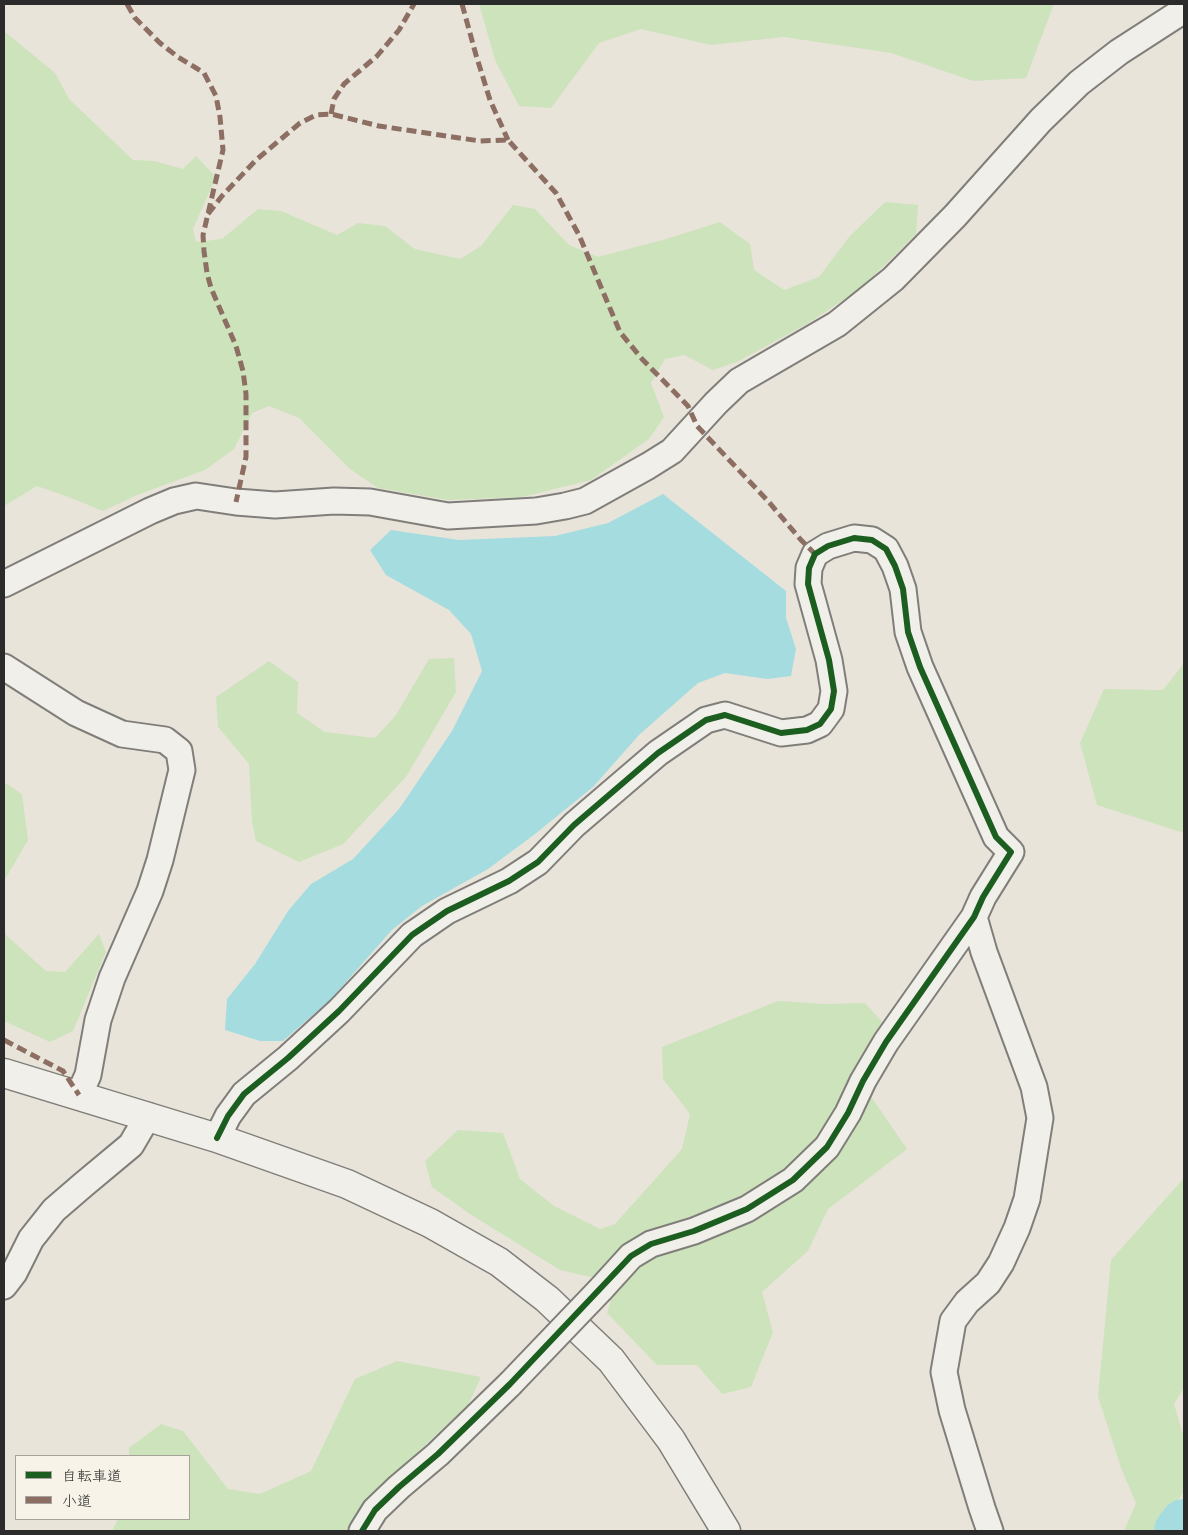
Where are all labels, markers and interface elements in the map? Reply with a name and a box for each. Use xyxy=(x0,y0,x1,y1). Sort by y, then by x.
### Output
legend xyxy=(15,1455,190,1520)
text: 自転車道 xyxy=(62,1467,122,1486)
text: 小道 xyxy=(62,1492,92,1511)

